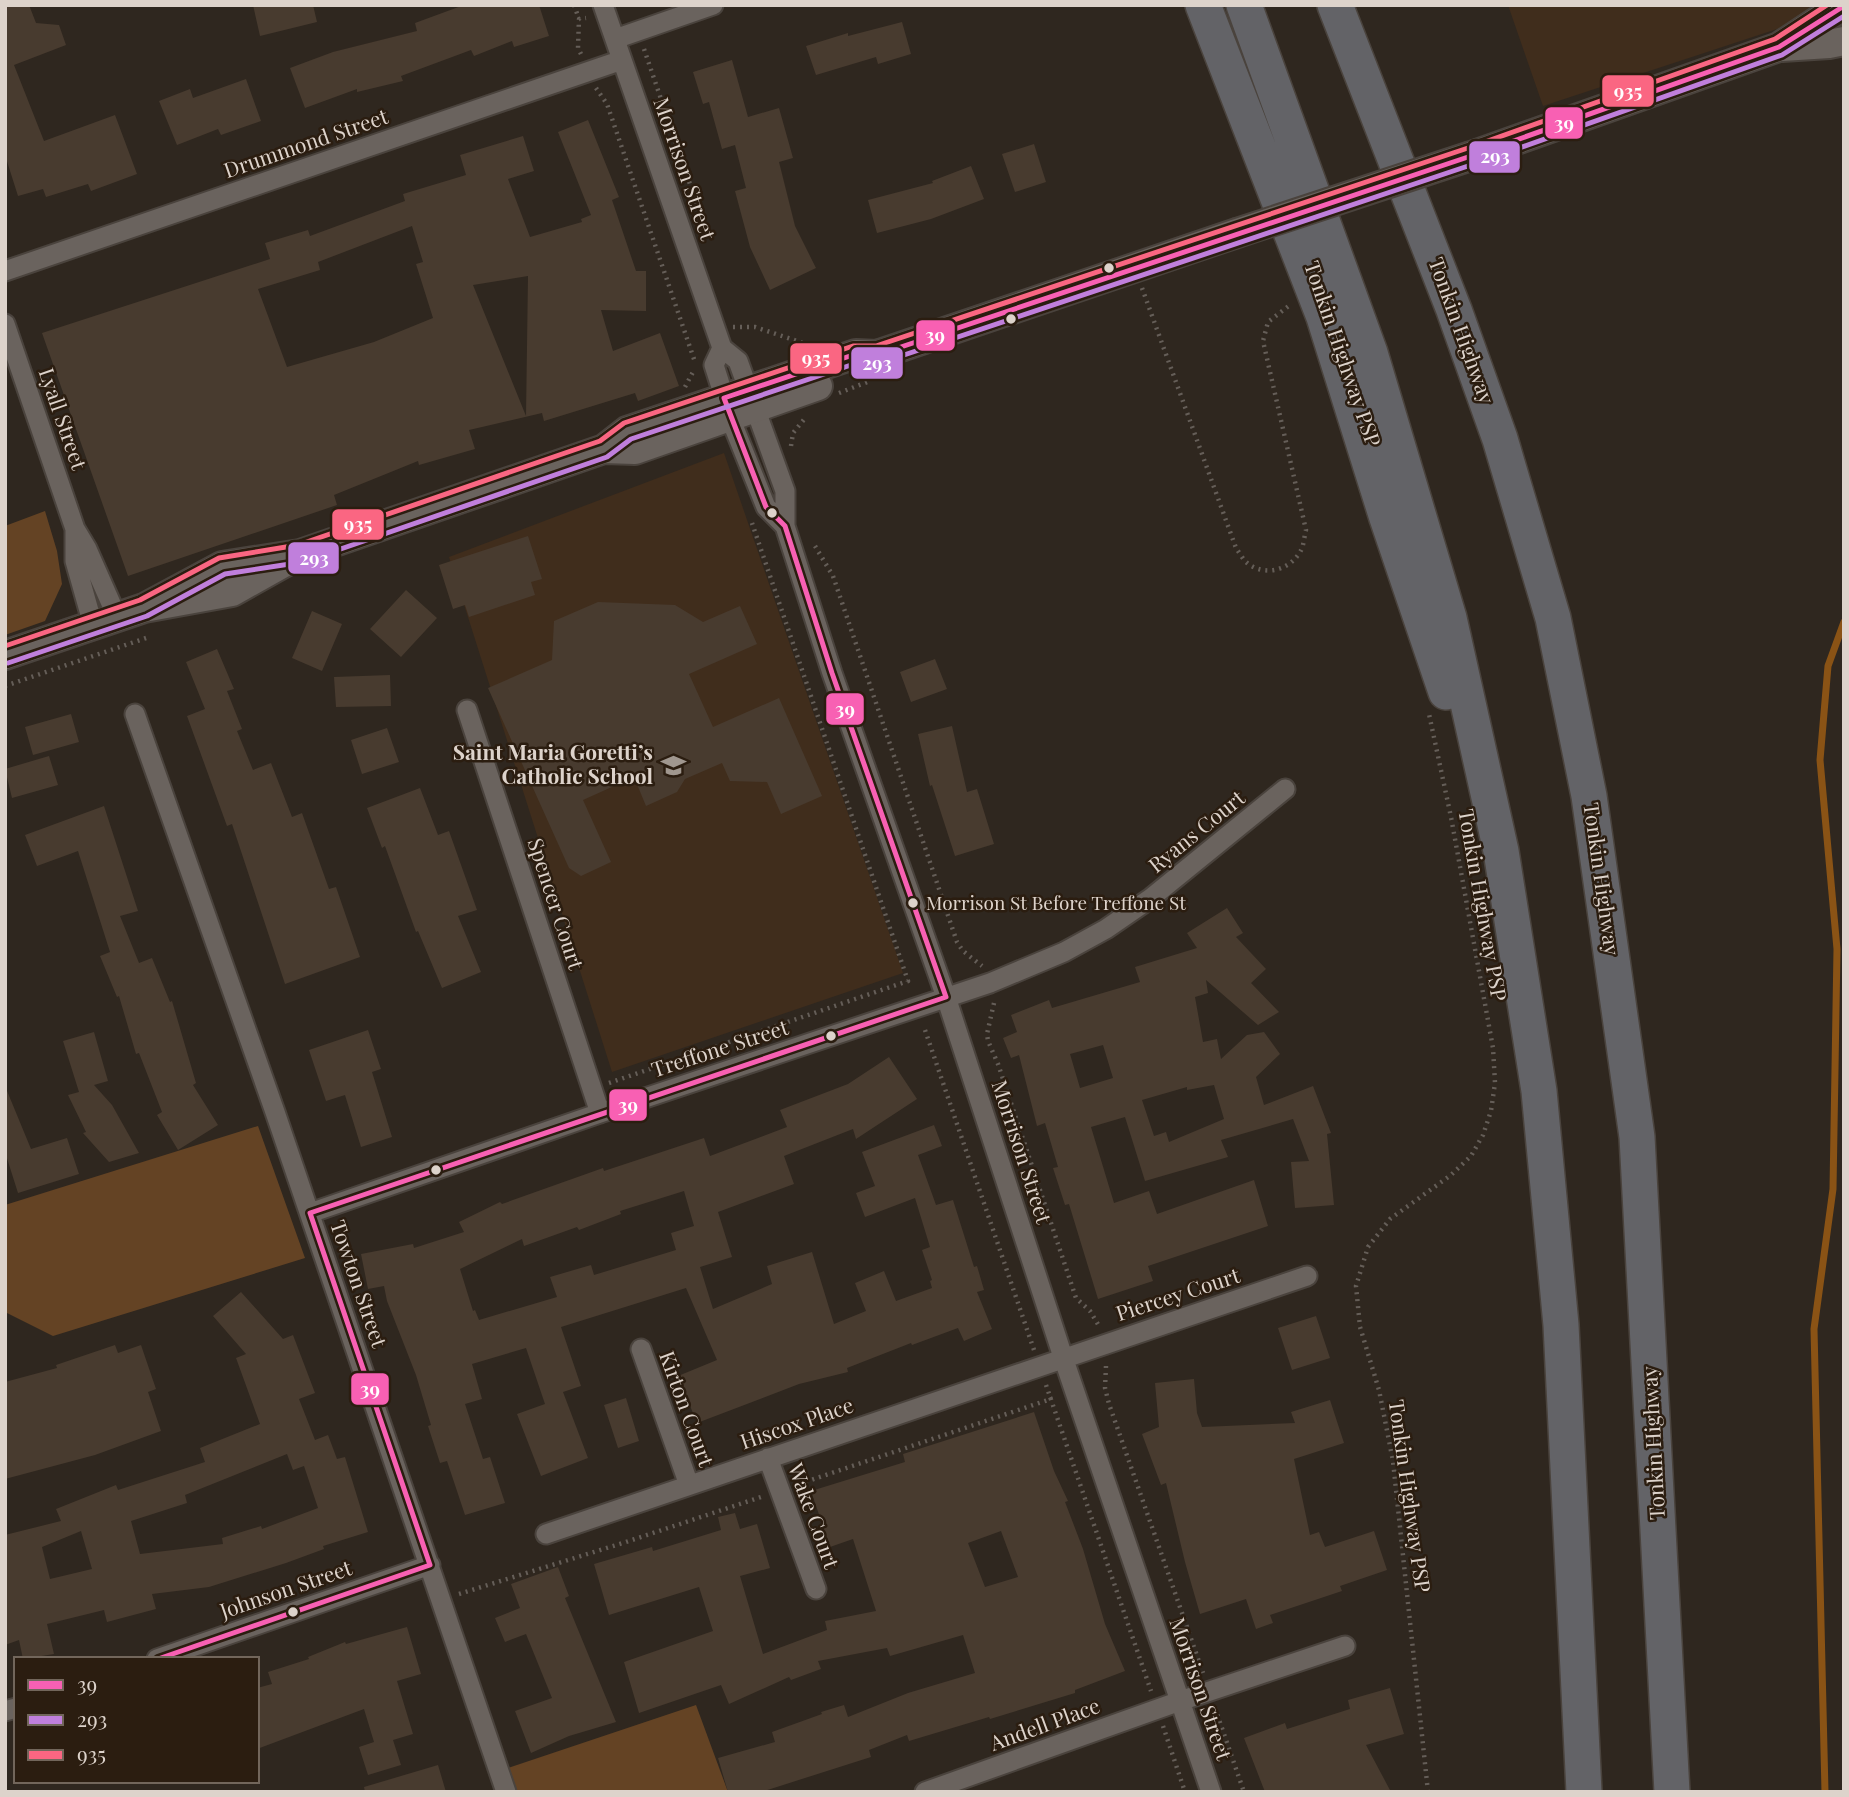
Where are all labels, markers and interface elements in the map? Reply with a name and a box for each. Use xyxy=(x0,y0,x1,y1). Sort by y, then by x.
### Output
line badge: 935 xyxy=(1601,74,1655,108)
text: 935 xyxy=(1614,77,1643,103)
street label: Morrison Street xyxy=(648,93,724,244)
street label: Drummond Street xyxy=(220,101,392,183)
line badge: 39 xyxy=(1544,106,1584,140)
text: 39 xyxy=(1554,109,1574,135)
line badge: 293 xyxy=(1468,140,1521,174)
text: 293 xyxy=(1480,142,1510,168)
street label: Tonkin Highway xyxy=(1423,253,1502,408)
street label: Tonkin Highway PSP xyxy=(1299,257,1389,450)
unlabelled marker xyxy=(1102,261,1116,275)
unlabelled marker xyxy=(1004,312,1018,326)
line badge: 39 xyxy=(915,319,956,352)
text: 39 xyxy=(925,321,945,347)
line badge: 935 xyxy=(789,342,843,375)
text: 935 xyxy=(802,344,831,370)
line badge: 293 xyxy=(850,346,904,380)
text: 293 xyxy=(862,349,892,375)
street label: Lyall Street xyxy=(33,364,95,473)
unlabelled marker xyxy=(765,506,779,520)
line badge: 935 xyxy=(331,508,385,541)
text: 935 xyxy=(344,510,373,536)
line badge: 293 xyxy=(287,541,340,575)
text: 293 xyxy=(299,544,329,570)
line badge: 39 xyxy=(825,692,865,726)
text: 39 xyxy=(835,695,855,721)
place label: Saint Maria Goretti’s Catholic School xyxy=(453,737,653,789)
school or university icon: Saint Maria Goretti’s Catholic School xyxy=(659,751,687,779)
street label: Ryans Court xyxy=(1142,783,1250,878)
street label: Tonkin Highway xyxy=(1578,801,1628,957)
street label: Tonkin Highway PSP xyxy=(1453,806,1515,1003)
street label: Spencer Court xyxy=(522,834,591,973)
place label: Morrison St Before Treffone St xyxy=(926,889,1186,915)
marker: Morrison St Before Treffone St xyxy=(906,896,920,910)
street label: Treffone Street xyxy=(647,1012,792,1082)
unlabelled marker xyxy=(824,1029,838,1043)
street label: Morrison Street xyxy=(987,1076,1059,1227)
line badge: 39 xyxy=(608,1088,648,1122)
text: 39 xyxy=(618,1091,638,1117)
unlabelled marker xyxy=(429,1163,443,1177)
street label: Towton Street xyxy=(325,1216,395,1351)
street label: Piercey Court xyxy=(1112,1260,1243,1326)
street label: Kirton Court xyxy=(654,1347,722,1470)
street label: Tonkin Highway xyxy=(1634,1365,1670,1521)
line badge: 39 xyxy=(350,1372,390,1406)
text: 39 xyxy=(360,1375,380,1401)
street label: Hiscox Place xyxy=(736,1390,857,1455)
street label: Tonkin Highway PSP xyxy=(1384,1397,1438,1594)
street label: Wake Court xyxy=(783,1458,847,1572)
street label: Johnson Street xyxy=(215,1552,356,1624)
unlabelled marker xyxy=(286,1605,300,1619)
street label: Morrison Street xyxy=(1164,1613,1240,1764)
legend xyxy=(14,1657,259,1783)
text: 39 xyxy=(77,1669,97,1697)
street label: Andell Place xyxy=(984,1690,1103,1756)
text: 293 xyxy=(77,1704,107,1732)
text: 935 xyxy=(77,1739,106,1767)

